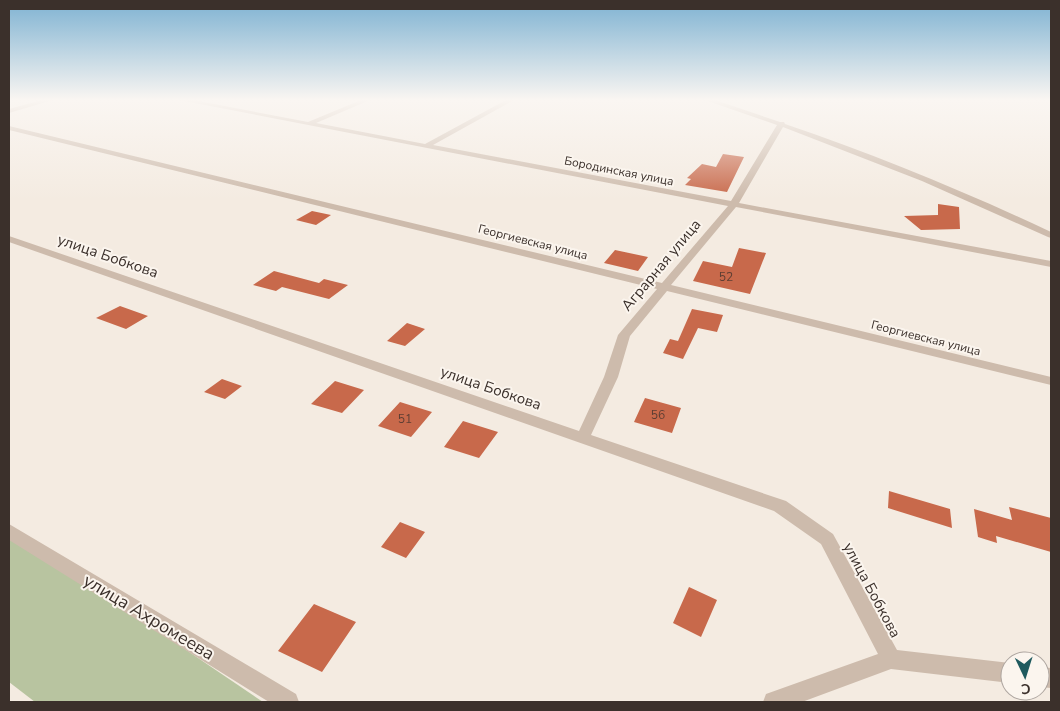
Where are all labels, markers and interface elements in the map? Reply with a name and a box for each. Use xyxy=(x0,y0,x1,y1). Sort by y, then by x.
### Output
street label: Бородинская улица xyxy=(563,153,675,189)
street label: Аграрная улица xyxy=(617,215,705,315)
street label: Георгиевская улица xyxy=(477,221,589,263)
street label: улица Бобкова xyxy=(55,229,161,283)
house number: 52 xyxy=(719,269,733,285)
street label: Георгиевская улица xyxy=(870,317,982,359)
street label: улица Бобкова xyxy=(438,361,544,415)
house number: 56 xyxy=(651,407,665,423)
house number: 51 xyxy=(398,411,412,427)
street label: улица Бобкова xyxy=(838,539,906,641)
street label: улица Ахромеева xyxy=(79,568,219,666)
north arrow xyxy=(1000,651,1050,701)
text: С xyxy=(1020,679,1031,698)

